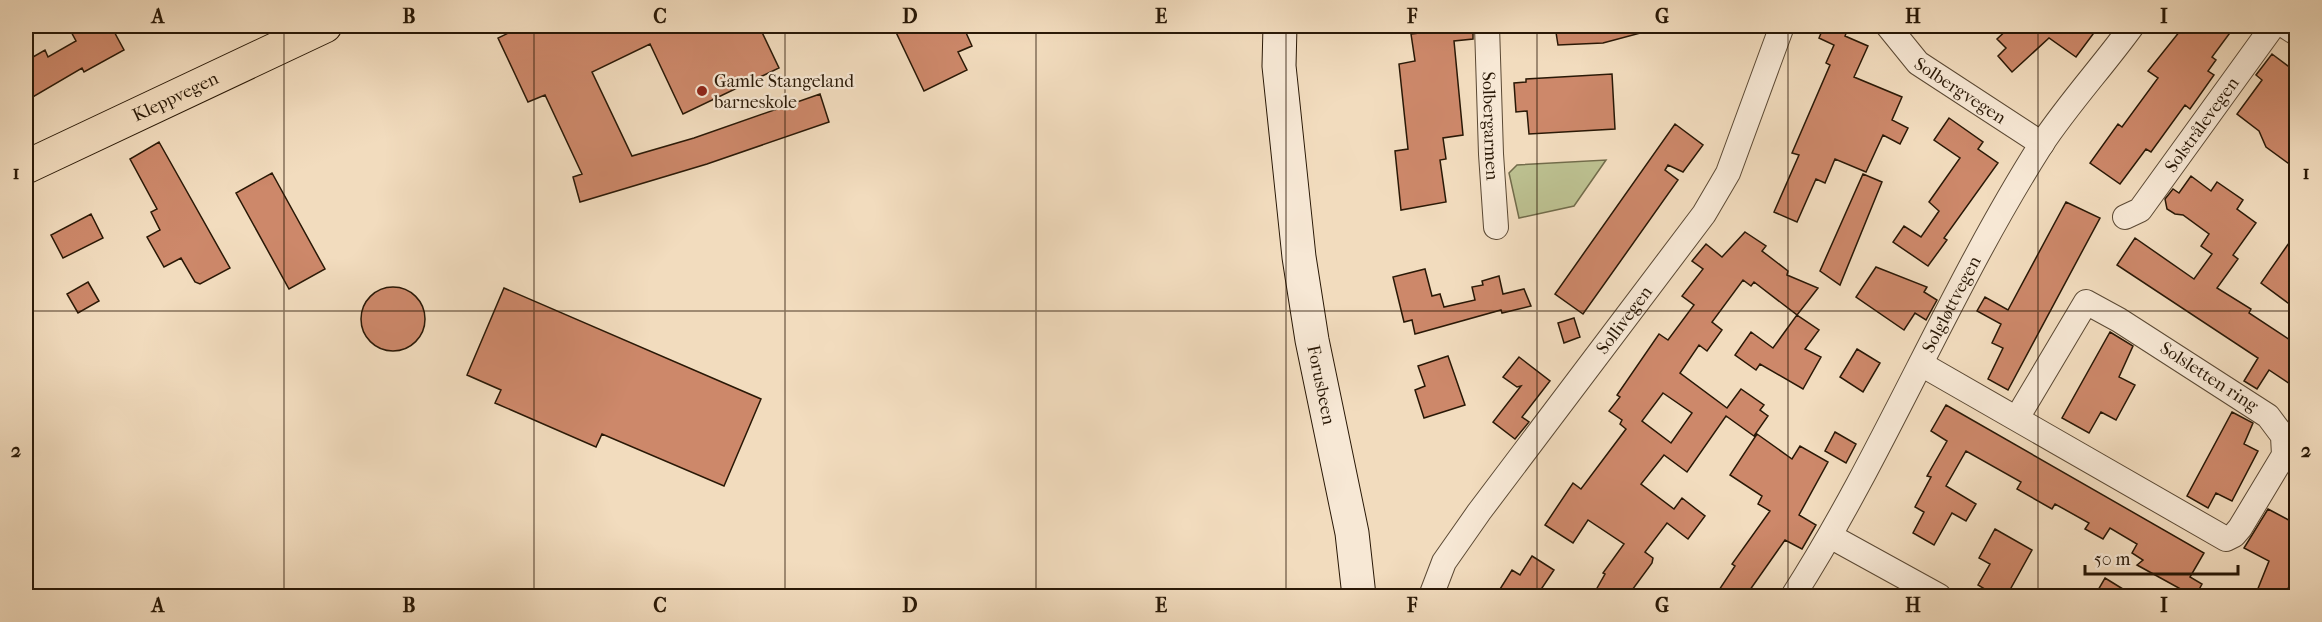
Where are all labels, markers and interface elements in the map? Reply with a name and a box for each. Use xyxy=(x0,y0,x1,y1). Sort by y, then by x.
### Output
text: A xyxy=(150,5,166,28)
text: B xyxy=(402,5,416,28)
text: C xyxy=(653,5,667,28)
text: D xyxy=(902,5,918,28)
text: E xyxy=(1155,5,1167,28)
text: F xyxy=(1406,5,1418,28)
text: G xyxy=(1655,5,1669,28)
text: H xyxy=(1905,5,1921,28)
text: I xyxy=(2160,5,2168,28)
street label: Solbergvegen xyxy=(1910,53,2011,128)
street label: Kleppvegen xyxy=(129,67,222,126)
place label: Gamle Stangeland barneskole xyxy=(713,71,854,113)
street label: Solbergarmen xyxy=(1478,71,1503,182)
street label: Solstrålevegen xyxy=(2160,72,2244,176)
marker: Gamle Stangeland barneskole xyxy=(695,84,709,98)
text: 1 xyxy=(12,161,20,184)
text: 1 xyxy=(2302,161,2310,184)
street label: Solgløttvegen xyxy=(1918,252,1985,356)
street label: Sollivegen xyxy=(1592,281,1657,358)
street label: Solsletten ring xyxy=(2156,338,2262,417)
street label: Forusbeen xyxy=(1303,343,1340,427)
text: 2 xyxy=(11,439,21,462)
text: 2 xyxy=(2301,439,2311,462)
scale bar xyxy=(2085,538,2238,576)
text: 50 m xyxy=(2094,549,2131,570)
text: A xyxy=(150,594,166,617)
text: B xyxy=(402,594,416,617)
text: C xyxy=(653,594,667,617)
text: D xyxy=(902,594,918,617)
text: E xyxy=(1155,594,1167,617)
text: F xyxy=(1406,594,1418,617)
text: G xyxy=(1655,594,1669,617)
text: H xyxy=(1905,594,1921,617)
text: I xyxy=(2160,594,2168,617)

